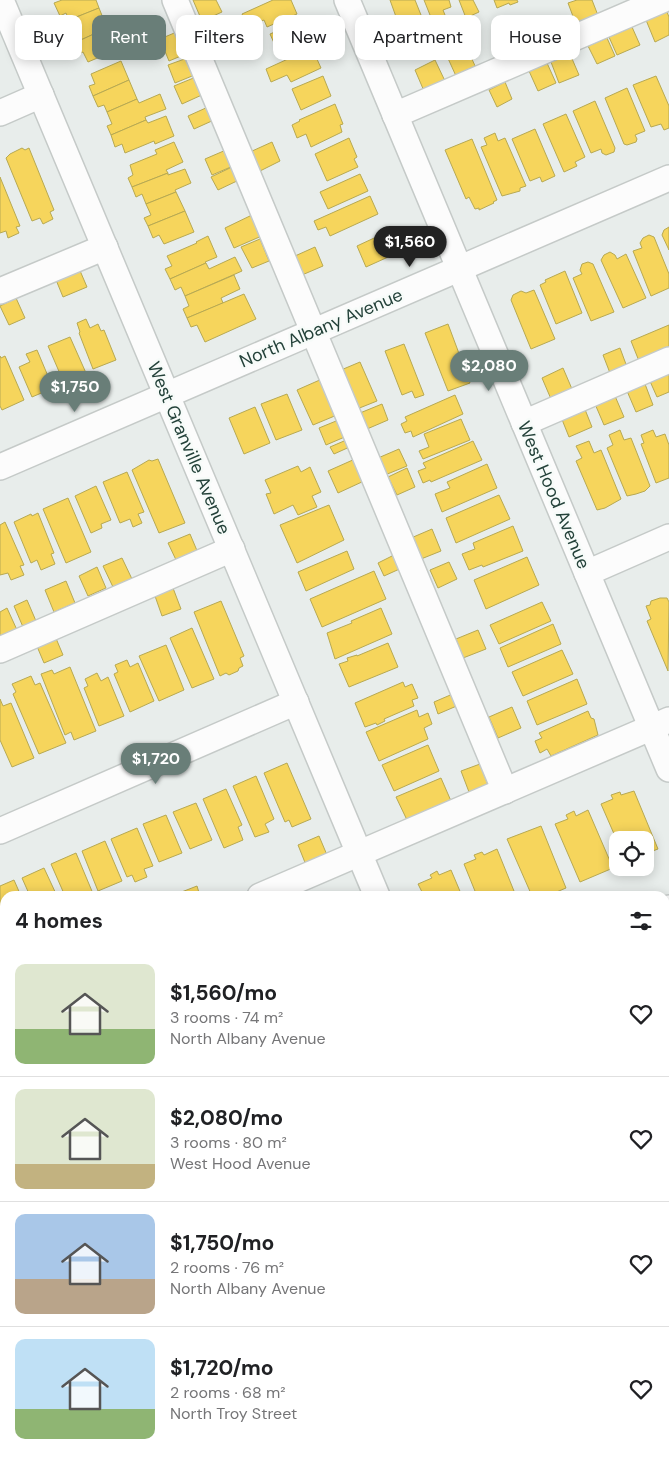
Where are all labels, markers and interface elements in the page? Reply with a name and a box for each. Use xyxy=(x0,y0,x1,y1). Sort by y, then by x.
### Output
chip: Buy xyxy=(15,15,82,60)
chip: Rent xyxy=(92,15,166,60)
chip: Filters xyxy=(176,15,263,60)
chip: New xyxy=(273,15,345,60)
chip: Apartment xyxy=(355,15,481,60)
chip: House xyxy=(491,15,580,60)
pin: $1,560 xyxy=(369,226,451,268)
text: $1,560 xyxy=(385,231,435,252)
street label: North Albany Avenue xyxy=(236,283,406,373)
pin: $2,080 xyxy=(448,350,530,392)
text: $2,080 xyxy=(461,355,517,376)
street label: West Granville Avenue xyxy=(142,358,236,538)
pin: $1,750 xyxy=(34,370,116,413)
text: $1,750 xyxy=(51,376,99,397)
street label: West Hood Avenue xyxy=(512,418,596,572)
pin: $1,720 xyxy=(115,742,197,785)
text: $1,720 xyxy=(132,748,180,769)
map controls xyxy=(609,831,654,876)
button: locate xyxy=(609,831,654,876)
text: 4 homes xyxy=(15,907,103,935)
icon: filters xyxy=(627,907,655,935)
text: $1,560/mo xyxy=(170,979,277,1007)
icon: home xyxy=(55,984,115,1044)
icon: heart xyxy=(627,1000,655,1028)
text: 3 rooms · 74 m² xyxy=(170,1007,283,1028)
text: North Albany Avenue xyxy=(170,1028,326,1049)
text: $2,080/mo xyxy=(170,1104,283,1132)
icon: home xyxy=(55,1109,115,1169)
icon: heart xyxy=(627,1125,655,1153)
text: 3 rooms · 80 m² xyxy=(170,1132,287,1153)
text: West Hood Avenue xyxy=(170,1153,311,1174)
text: $1,750/mo xyxy=(170,1229,274,1257)
icon: home xyxy=(55,1234,115,1294)
icon: heart xyxy=(627,1250,655,1278)
text: 2 rooms · 76 m² xyxy=(170,1257,284,1278)
text: North Albany Avenue xyxy=(170,1278,326,1299)
text: $1,720/mo xyxy=(170,1354,274,1382)
icon: home xyxy=(55,1359,115,1419)
icon: heart xyxy=(627,1375,655,1403)
text: 2 rooms · 68 m² xyxy=(170,1382,286,1403)
text: North Troy Street xyxy=(170,1403,297,1424)

